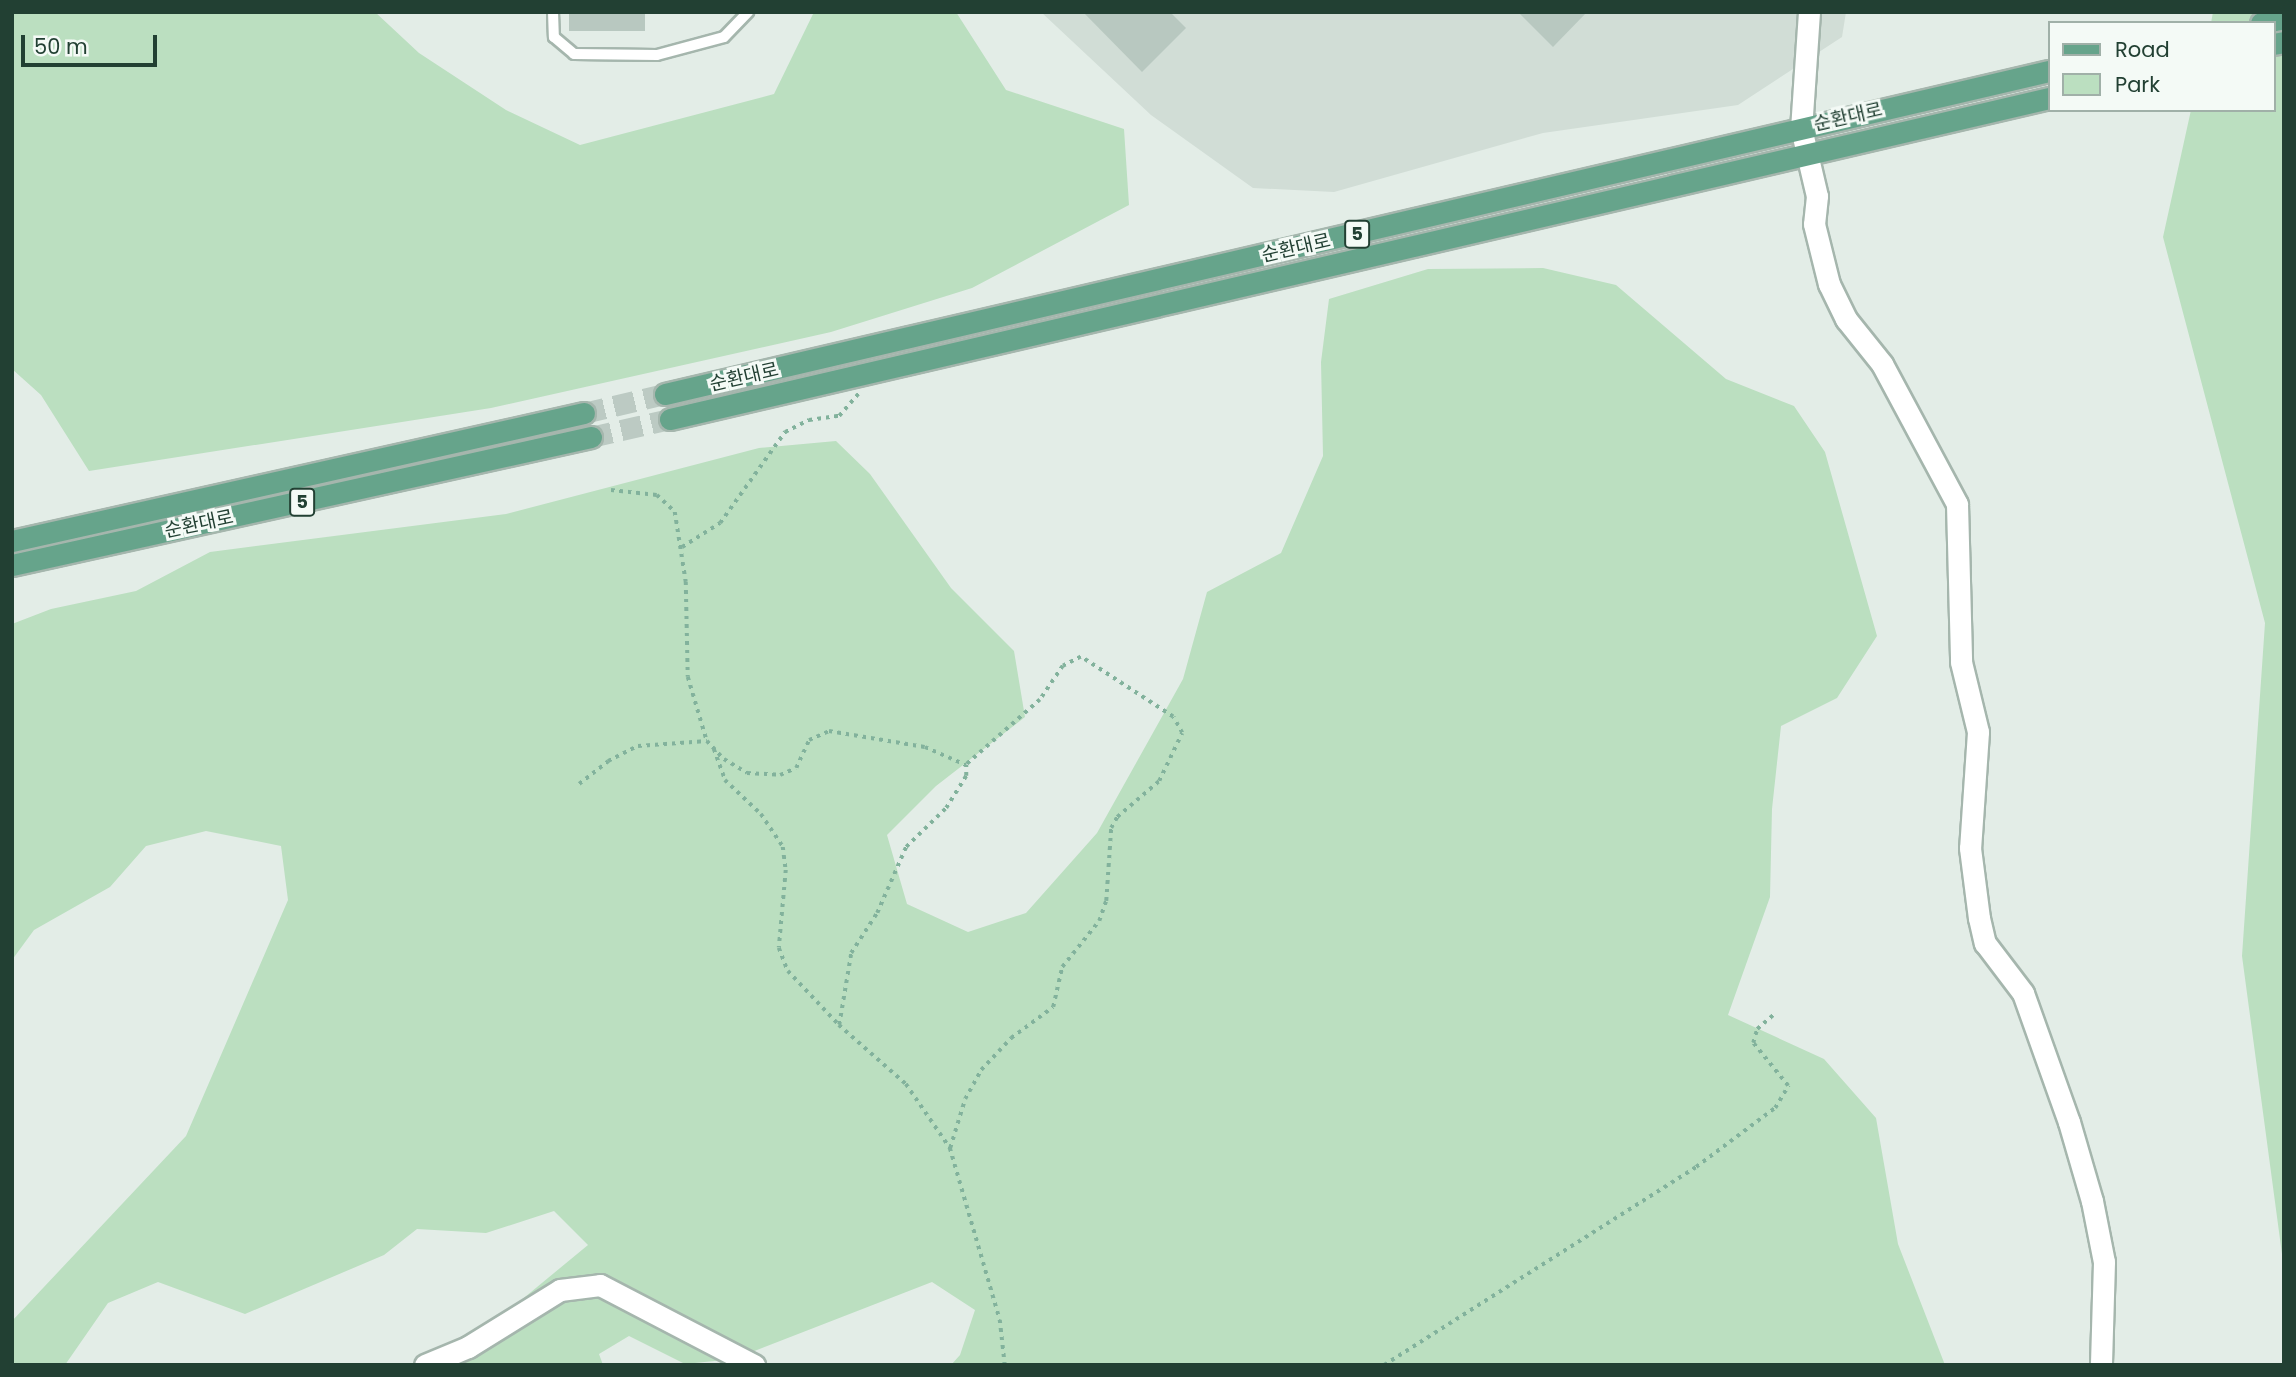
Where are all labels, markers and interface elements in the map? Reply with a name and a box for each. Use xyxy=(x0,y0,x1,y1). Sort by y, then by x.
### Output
scale bar xyxy=(24,21,161,65)
legend xyxy=(2048,21,2275,112)
text: 50 m xyxy=(34,32,88,61)
text: Road xyxy=(2115,35,2170,64)
text: Park xyxy=(2115,70,2160,99)
street label: 순환대로 xyxy=(1811,98,1885,136)
road number: 5 xyxy=(1343,220,1371,248)
street label: 순환대로 xyxy=(1259,229,1333,267)
street label: 순환대로 xyxy=(707,358,781,396)
road number: 5 xyxy=(288,488,316,516)
street label: 순환대로 xyxy=(162,506,236,542)

